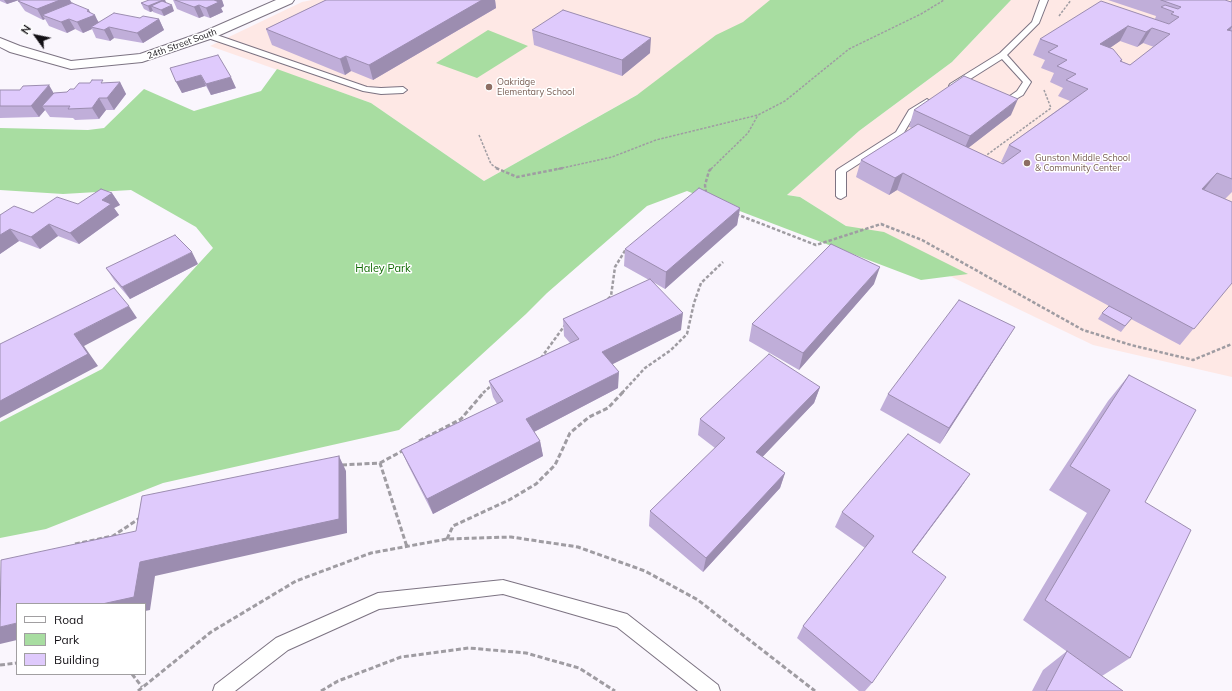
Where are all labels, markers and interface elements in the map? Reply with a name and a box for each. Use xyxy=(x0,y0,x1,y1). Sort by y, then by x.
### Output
north arrow xyxy=(16,16,56,56)
text: N xyxy=(18,22,34,37)
street label: 24th Street South xyxy=(146,26,218,62)
place label: Oakridge Elementary School xyxy=(497,77,574,98)
marker: Oakridge Elementary School xyxy=(484,82,494,92)
place label: Gunston Middle School & Community Center xyxy=(1035,153,1130,174)
marker: Gunston Middle School & Community Center xyxy=(1022,158,1032,168)
park label: Haley Park xyxy=(355,262,411,276)
legend xyxy=(16,603,146,675)
text: Road xyxy=(54,612,83,627)
text: Park xyxy=(54,632,79,647)
text: Building xyxy=(54,652,99,667)

